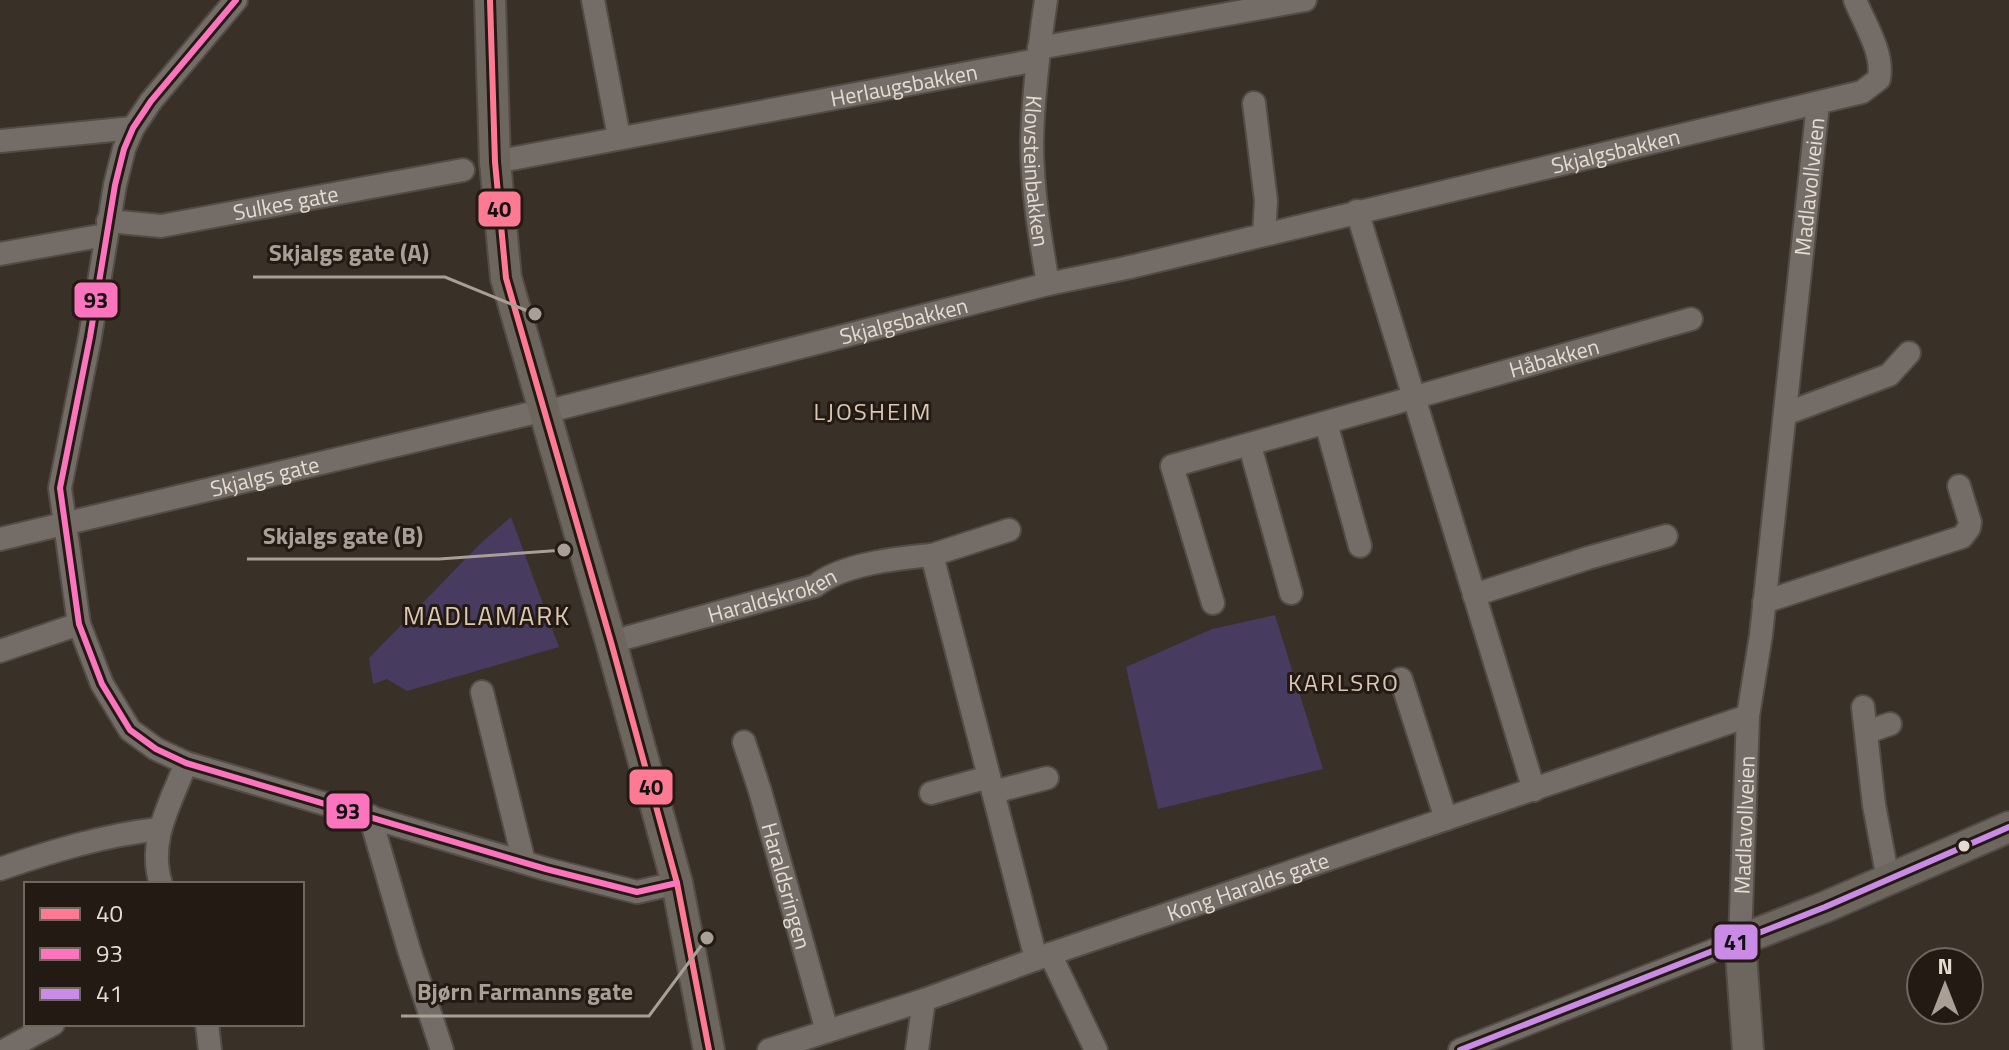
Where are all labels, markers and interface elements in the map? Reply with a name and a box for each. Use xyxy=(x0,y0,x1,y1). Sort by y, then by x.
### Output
street label: Herlaugsbakken xyxy=(827,55,980,116)
street label: Klovsteinbakken xyxy=(1015,94,1059,249)
street label: Madlavollveien xyxy=(1785,116,1833,257)
street label: Skjalgsbakken xyxy=(1548,119,1683,183)
street label: Sulkes gate xyxy=(230,176,341,229)
line badge: 40 xyxy=(477,190,522,228)
text: 40 xyxy=(487,192,511,226)
callout: Skjalgs gate (A) xyxy=(253,229,445,277)
text: Skjalgs gate (A) xyxy=(269,234,429,270)
line badge: 93 xyxy=(73,281,119,319)
text: 93 xyxy=(84,283,108,317)
street label: Skjalgsbakken xyxy=(836,288,971,353)
street label: Håbakken xyxy=(1505,329,1603,387)
district label: LJOSHEIM xyxy=(814,393,932,429)
street label: Skjalgs gate xyxy=(207,447,323,506)
callout: Skjalgs gate (B) xyxy=(247,511,439,559)
text: Skjalgs gate (B) xyxy=(263,517,423,553)
street label: Haraldskroken xyxy=(704,559,843,632)
district label: MADLAMARK xyxy=(403,596,571,635)
district label: KARLSRO xyxy=(1288,664,1400,700)
street label: Madlavollveien xyxy=(1725,755,1764,895)
line badge: 40 xyxy=(628,768,674,806)
text: 40 xyxy=(639,770,663,804)
line badge: 93 xyxy=(325,792,371,830)
text: 93 xyxy=(336,794,360,828)
street label: Haraldsringen xyxy=(753,819,820,953)
unlabelled marker xyxy=(1956,838,1972,854)
street label: Kong Haralds gate xyxy=(1162,843,1333,930)
legend xyxy=(24,882,304,1026)
text: 40 xyxy=(96,895,123,931)
line badge: 41 xyxy=(1713,923,1759,961)
text: 41 xyxy=(1724,925,1748,959)
text: 93 xyxy=(96,935,123,971)
north arrow xyxy=(1905,946,1985,1026)
text: N xyxy=(1937,949,1953,983)
callout: Bjørn Farmanns gate xyxy=(401,968,649,1016)
text: Bjørn Farmanns gate xyxy=(417,973,633,1009)
text: 41 xyxy=(96,975,123,1011)

